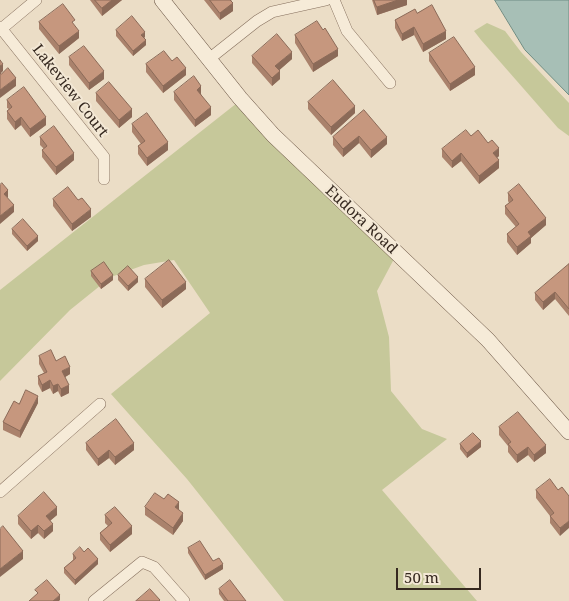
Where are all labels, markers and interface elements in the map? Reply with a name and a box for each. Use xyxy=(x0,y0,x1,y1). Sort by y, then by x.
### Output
street label: Lakeview Court xyxy=(28,41,112,141)
street label: Eudora Road xyxy=(321,182,401,258)
scale bar xyxy=(399,558,484,590)
text: 50 m xyxy=(404,567,439,587)

